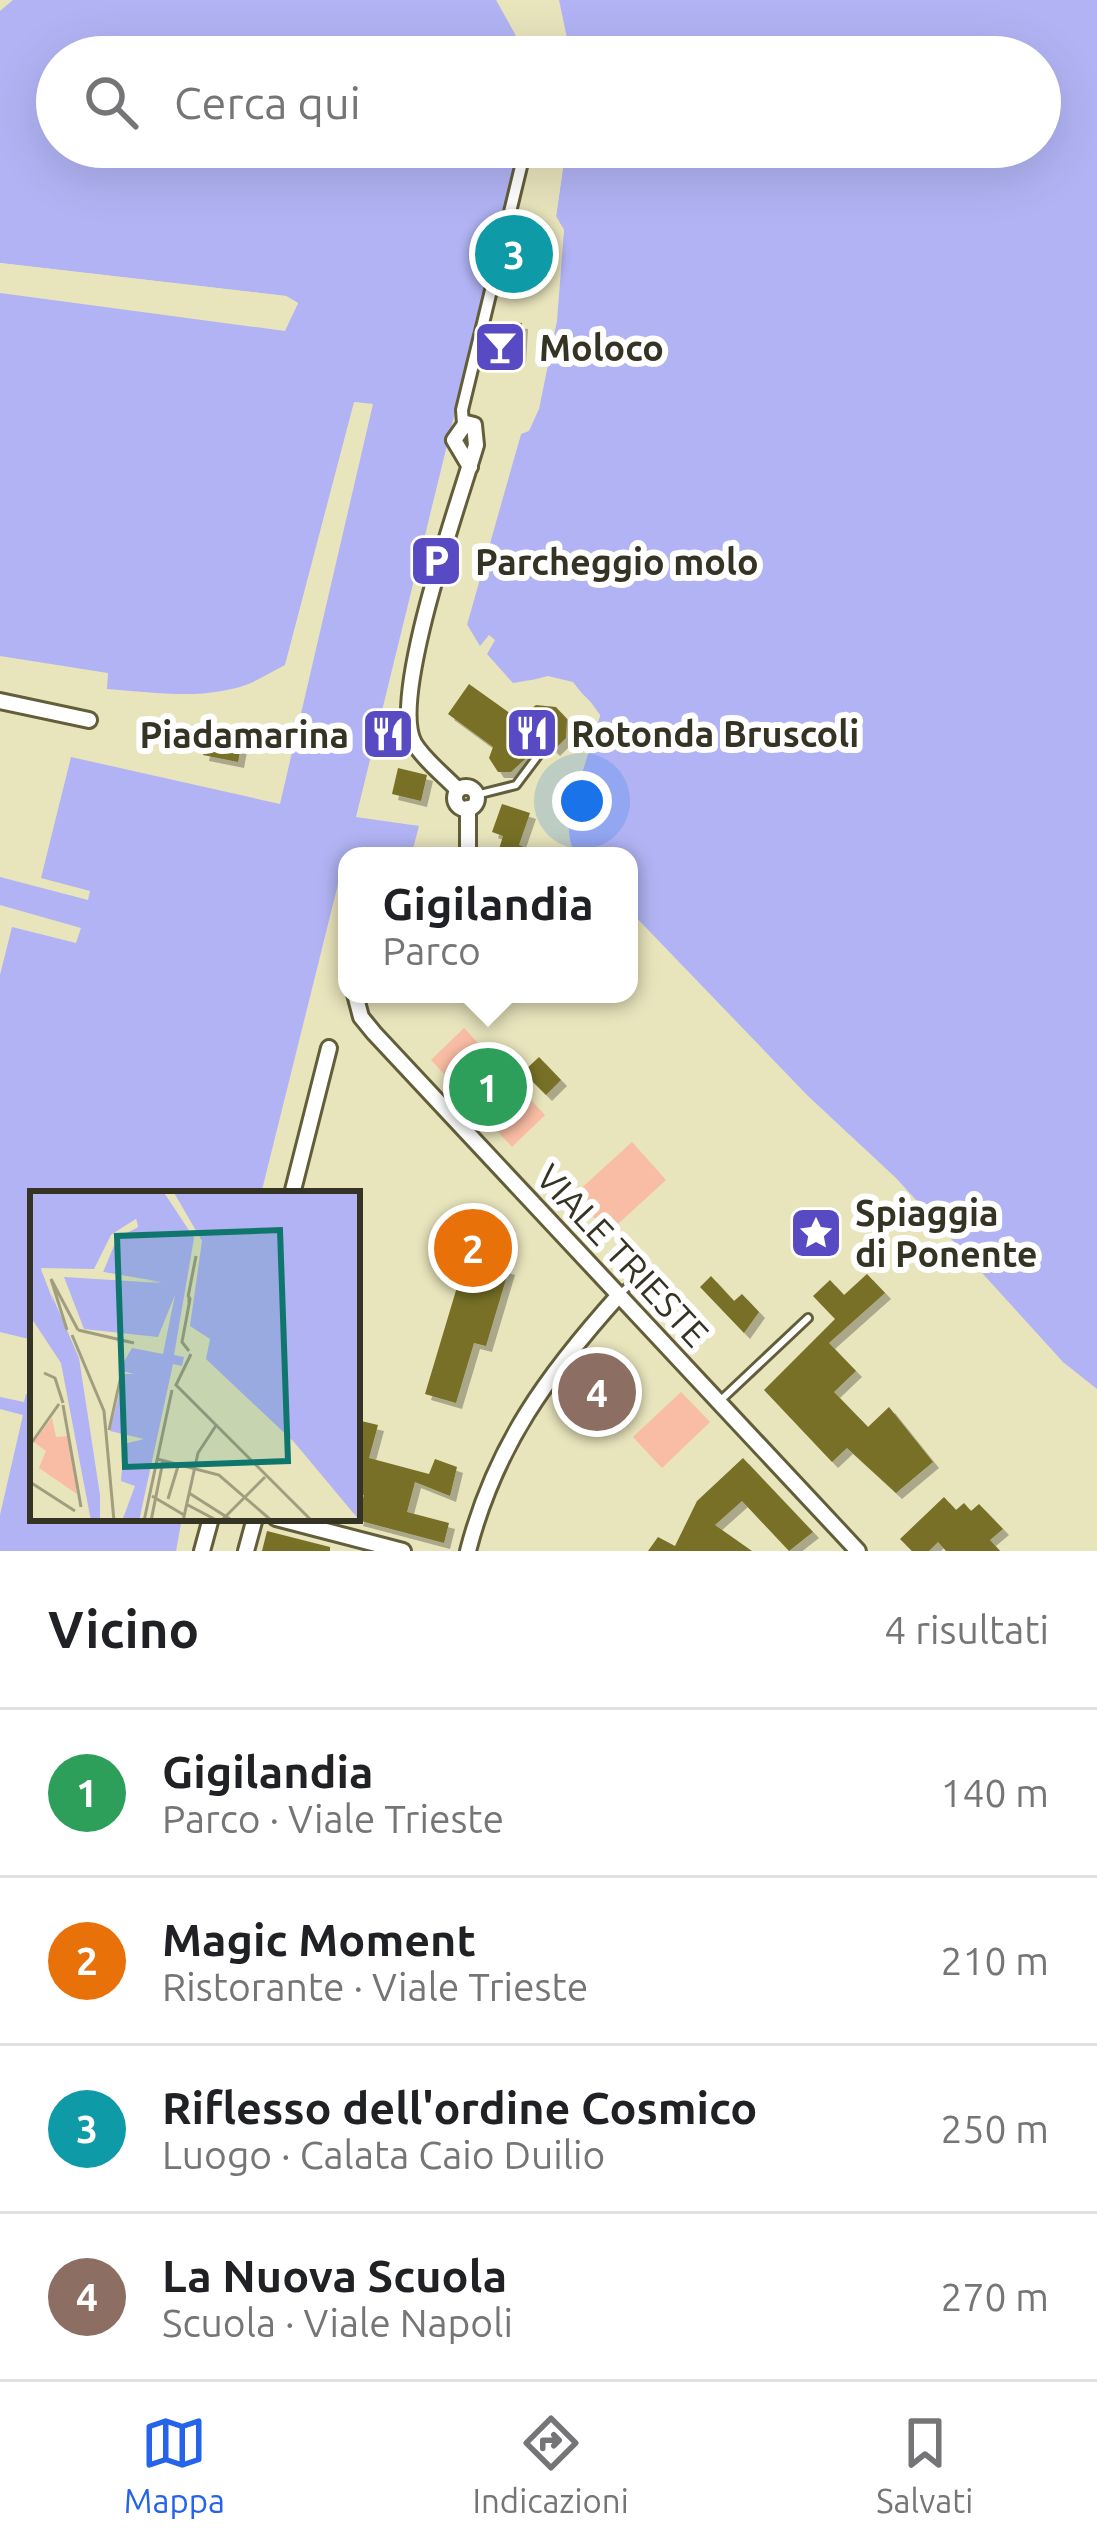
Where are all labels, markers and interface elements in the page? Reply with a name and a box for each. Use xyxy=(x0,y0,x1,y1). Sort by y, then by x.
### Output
search box xyxy=(36,36,1061,168)
icon: search xyxy=(78,69,144,135)
text: Cerca qui xyxy=(174,77,361,128)
pin: 3 xyxy=(475,209,553,299)
bar icon: Moloco xyxy=(472,319,528,375)
place label: Moloco xyxy=(539,327,664,368)
parking icon: Parcheggio molo xyxy=(408,533,464,589)
place label: Parcheggio molo xyxy=(475,541,759,582)
restaurant icon: Rotonda Bruscoli xyxy=(504,705,560,761)
restaurant icon: Piadamarina xyxy=(360,706,416,762)
place label: Rotonda Bruscoli xyxy=(571,713,859,754)
place label: Piadamarina xyxy=(140,714,349,755)
your location xyxy=(552,771,612,831)
popup xyxy=(338,847,638,1003)
text: Gigilandia xyxy=(382,878,594,929)
text: Parco xyxy=(382,929,481,972)
pin: 1 xyxy=(449,1042,527,1132)
street label: VIALE TRIESTE xyxy=(529,1156,717,1354)
inset map xyxy=(30,1191,360,1521)
place label: Spiaggia di Ponente xyxy=(855,1192,1038,1274)
pin: 2 xyxy=(434,1203,512,1293)
place icon: Spiaggia di Ponente xyxy=(788,1205,844,1261)
pin: 4 xyxy=(558,1347,636,1437)
text: Vicino xyxy=(48,1600,199,1658)
text: 4 risultati xyxy=(884,1608,1049,1651)
text: Gigilandia xyxy=(162,1746,374,1797)
text: 1 xyxy=(76,1771,98,1814)
text: 140 m xyxy=(940,1771,1049,1814)
text: Parco · Viale Trieste xyxy=(162,1797,504,1840)
text: Magic Moment xyxy=(162,1914,476,1965)
text: 2 xyxy=(76,1939,98,1982)
text: 210 m xyxy=(940,1939,1049,1982)
text: Ristorante · Viale Trieste xyxy=(162,1965,588,2008)
text: Riflesso dell'ordine Cosmico xyxy=(162,2082,757,2133)
text: 3 xyxy=(76,2107,98,2150)
text: 250 m xyxy=(940,2107,1049,2150)
text: Luogo · Calata Caio Duilio xyxy=(162,2133,605,2176)
text: La Nuova Scuola xyxy=(162,2250,507,2301)
text: 4 xyxy=(76,2275,98,2318)
text: 270 m xyxy=(940,2275,1049,2318)
text: Scuola · Viale Napoli xyxy=(162,2301,513,2344)
tab: Mappa xyxy=(124,2410,225,2519)
tab: Indicazioni xyxy=(473,2410,629,2519)
tab: Salvati xyxy=(876,2410,973,2519)

